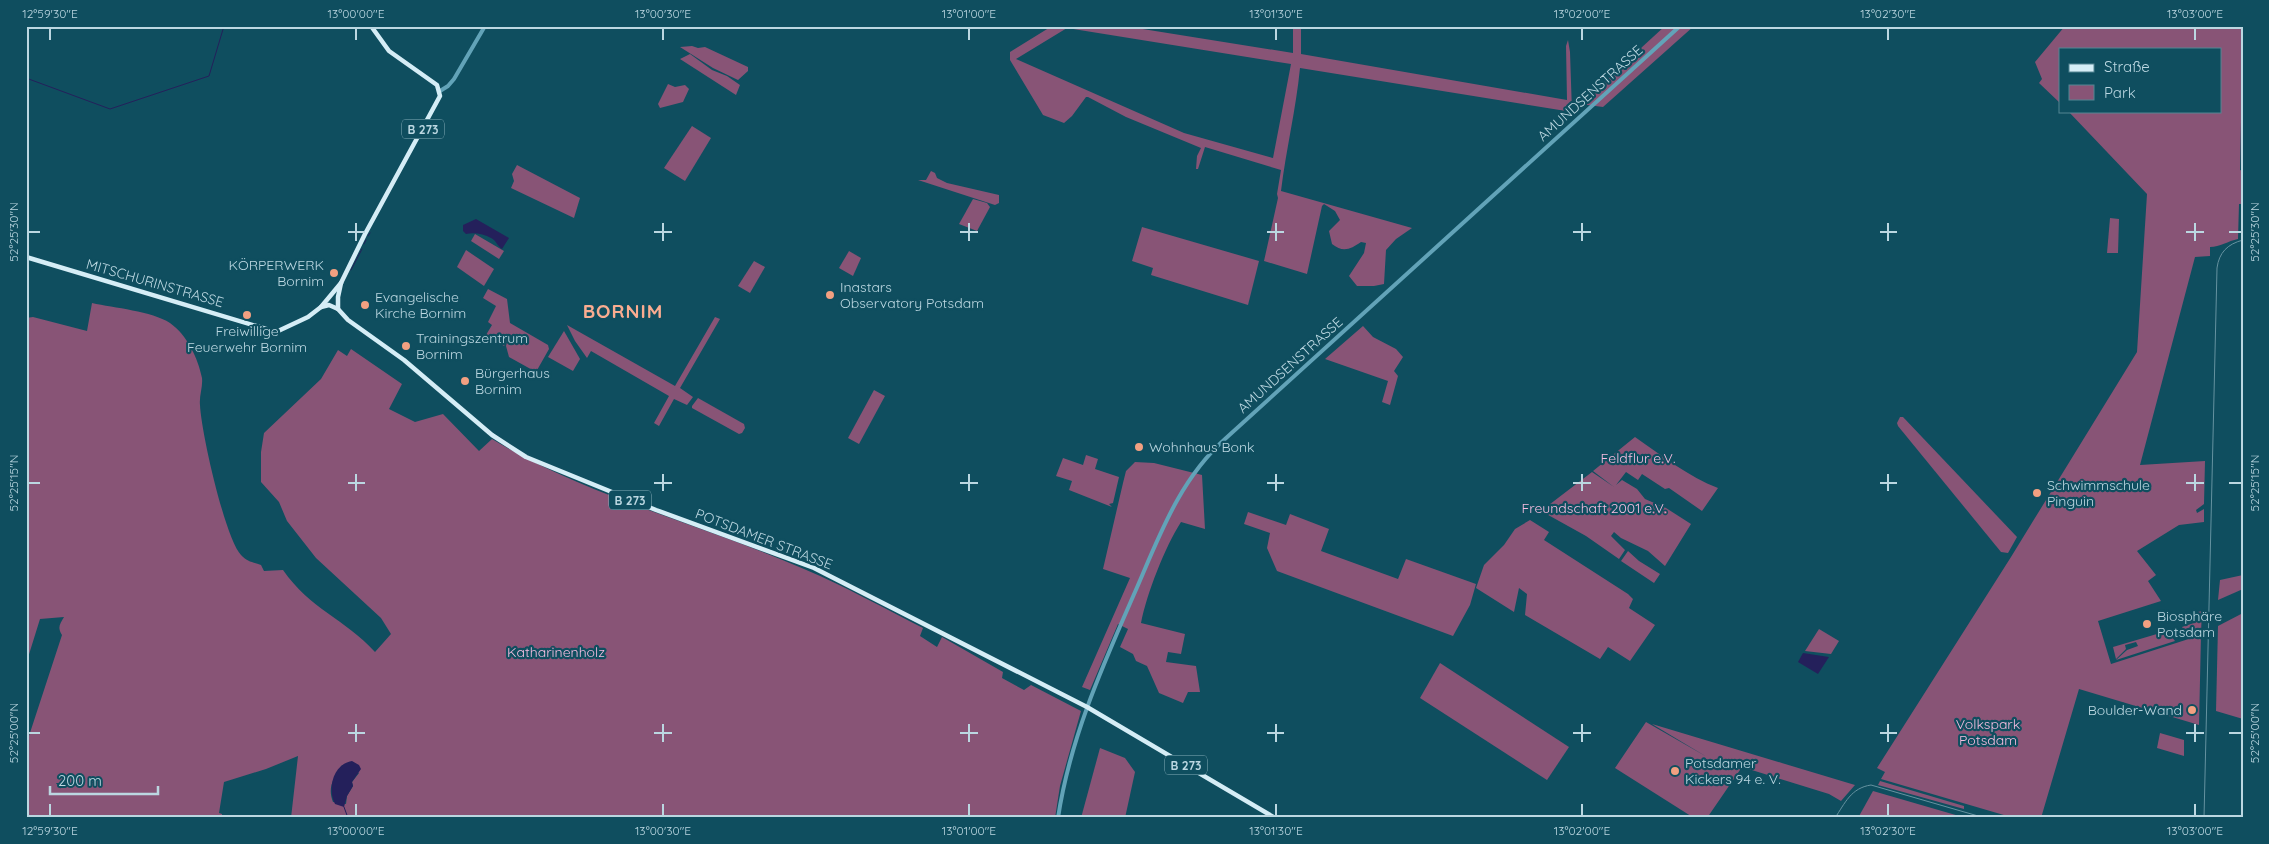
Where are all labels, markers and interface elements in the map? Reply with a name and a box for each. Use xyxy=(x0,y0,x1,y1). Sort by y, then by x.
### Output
text: 12°59'30"E xyxy=(22,6,78,21)
text: 13°00'00"E xyxy=(327,6,385,21)
text: 13°00'30"E xyxy=(635,6,691,21)
text: 13°01'00"E xyxy=(942,6,996,21)
text: 13°01'30"E xyxy=(1249,6,1303,21)
text: 13°02'00"E xyxy=(1554,6,1610,21)
text: 13°02'30"E xyxy=(1860,6,1916,21)
text: 13°03'00"E xyxy=(2167,6,2223,21)
street label: AMUNDSENSTRASSE xyxy=(1534,41,1646,145)
legend xyxy=(2059,48,2222,112)
text: Straße xyxy=(2104,57,2150,76)
text: Park xyxy=(2104,83,2136,102)
road number: B 273 xyxy=(402,120,444,138)
text: 52°25'30"N xyxy=(6,202,21,262)
text: 52°25'30"N xyxy=(2247,202,2262,262)
street label: MITSCHURINSTRASSE xyxy=(84,255,226,311)
place label: KÖRPERWERK Bornim xyxy=(228,256,324,290)
marker: KÖRPERWERK Bornim xyxy=(328,267,340,279)
place label: Inastars Observatory Potsdam xyxy=(840,278,984,312)
place label: Evangelische Kirche Bornim xyxy=(375,288,466,322)
marker: Inastars Observatory Potsdam xyxy=(824,289,836,301)
marker: Evangelische Kirche Bornim xyxy=(359,299,371,311)
district label: BORNIM xyxy=(583,299,663,323)
marker: Freiwillige Feuerwehr Bornim xyxy=(241,309,253,321)
street label: AMUNDSENSTRASSE xyxy=(1234,313,1346,417)
place label: Freiwillige Feuerwehr Bornim xyxy=(187,322,307,356)
place label: Trainingszentrum Bornim xyxy=(416,329,528,363)
marker: Trainingszentrum Bornim xyxy=(400,340,412,352)
place label: Bürgerhaus Bornim xyxy=(475,364,550,398)
marker: Bürgerhaus Bornim xyxy=(459,375,471,387)
place label: Wohnhaus Bonk xyxy=(1149,438,1255,456)
marker: Wohnhaus Bonk xyxy=(1133,441,1145,453)
park label: Feldflur e.V. xyxy=(1601,449,1675,467)
text: 52°25'15"N xyxy=(6,455,21,512)
text: 52°25'15"N xyxy=(2247,455,2262,512)
place label: Schwimmschule Pinguin xyxy=(2047,476,2150,510)
marker: Schwimmschule Pinguin xyxy=(2031,487,2043,499)
road number: B 273 xyxy=(609,490,651,510)
park label: Freundschaft 2001 e.V. xyxy=(1522,499,1666,517)
street label: POTSDAMER STRASSE xyxy=(693,505,835,573)
place label: Biosphäre Potsdam xyxy=(2157,607,2222,641)
marker: Biosphäre Potsdam xyxy=(2141,618,2153,630)
park label: Katharinenholz xyxy=(507,643,605,661)
place label: Boulder-Wand xyxy=(2088,701,2182,719)
text: 52°25'00"N xyxy=(6,703,21,763)
text: 52°25'00"N xyxy=(2247,703,2262,763)
marker: Boulder-Wand xyxy=(2186,704,2198,716)
park label: Volkspark Potsdam xyxy=(1956,715,2020,749)
place label: Potsdamer Kickers 94 e. V. xyxy=(1685,754,1781,788)
road number: B 273 xyxy=(1165,756,1207,774)
scale bar xyxy=(50,764,158,796)
marker: Potsdamer Kickers 94 e. V. xyxy=(1669,765,1681,777)
text: 200 m xyxy=(58,771,102,790)
text: 12°59'30"E xyxy=(22,823,78,838)
text: 13°00'00"E xyxy=(327,823,385,838)
text: 13°00'30"E xyxy=(635,823,691,838)
text: 13°01'00"E xyxy=(942,823,996,838)
text: 13°01'30"E xyxy=(1249,823,1303,838)
text: 13°02'00"E xyxy=(1554,823,1610,838)
text: 13°02'30"E xyxy=(1860,823,1916,838)
text: 13°03'00"E xyxy=(2167,823,2223,838)

